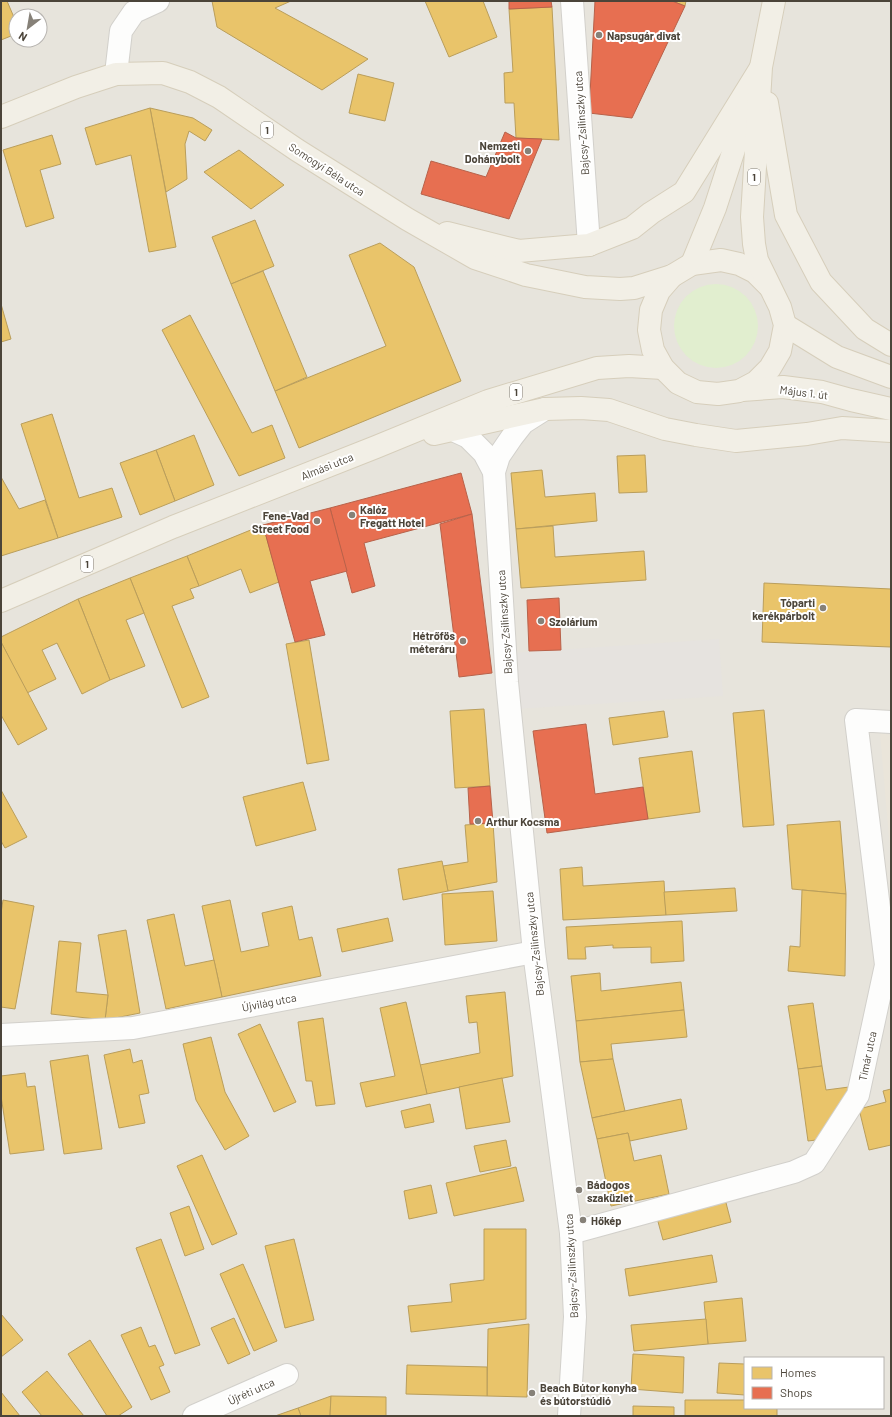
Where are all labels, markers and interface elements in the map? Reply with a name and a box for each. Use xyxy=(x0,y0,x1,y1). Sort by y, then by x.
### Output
north arrow xyxy=(8,8,48,48)
place label: Napsugár divat xyxy=(607,29,681,42)
text: N xyxy=(16,30,29,44)
marker: Napsugár divat xyxy=(594,30,604,40)
street label: Bajcsy-Zsilinszky utca xyxy=(571,70,591,176)
road number: 1 xyxy=(261,122,273,138)
place label: Nemzeti Dohánybolt xyxy=(465,139,520,165)
street label: Somogyi Béla utca xyxy=(287,140,367,198)
marker: Nemzeti Dohánybolt xyxy=(523,146,533,156)
road number: 1 xyxy=(748,169,760,185)
street label: Május 1. út xyxy=(779,383,829,401)
road number: 1 xyxy=(510,384,522,400)
street label: Almási utca xyxy=(299,450,355,482)
place label: Kalóz Fregatt Hotel xyxy=(360,503,424,529)
place label: Fene-Vad Street Food xyxy=(252,509,309,535)
marker: Kalóz Fregatt Hotel xyxy=(347,510,357,520)
marker: Fene-Vad Street Food xyxy=(312,516,322,526)
road number: 1 xyxy=(81,556,93,572)
street label: Bajcsy-Zsilinszky utca xyxy=(494,569,514,675)
place label: Tóparti kerékpárbolt xyxy=(752,596,815,622)
marker: Tóparti kerékpárbolt xyxy=(818,603,828,613)
place label: Szolárium xyxy=(549,615,597,628)
marker: Szolárium xyxy=(536,616,546,626)
place label: Hétrőfös méteráru xyxy=(410,629,455,655)
marker: Hétrőfös méteráru xyxy=(458,636,468,646)
place label: Arthur Kocsma xyxy=(486,815,559,828)
marker: Arthur Kocsma xyxy=(473,816,483,826)
street label: Bajcsy-Zsilinszky utca xyxy=(522,891,546,997)
street label: Újvilág utca xyxy=(241,990,297,1014)
street label: Tímár utca xyxy=(855,1030,879,1082)
place label: Bádogos szaküzlet xyxy=(587,1178,633,1204)
marker: Bádogos szaküzlet xyxy=(574,1185,584,1195)
street label: Bajcsy-Zsilinszky utca xyxy=(562,1213,580,1319)
place label: Hőkép xyxy=(591,1214,622,1227)
marker: Hőkép xyxy=(578,1215,588,1225)
legend xyxy=(744,1357,884,1409)
text: Homes xyxy=(780,1365,817,1379)
street label: Újréti utca xyxy=(226,1375,276,1407)
place label: Beach Bútor konyha és bútorstúdió xyxy=(540,1381,637,1407)
text: Shops xyxy=(780,1385,813,1399)
marker: Beach Bútor konyha és bútorstúdió xyxy=(527,1388,537,1398)

